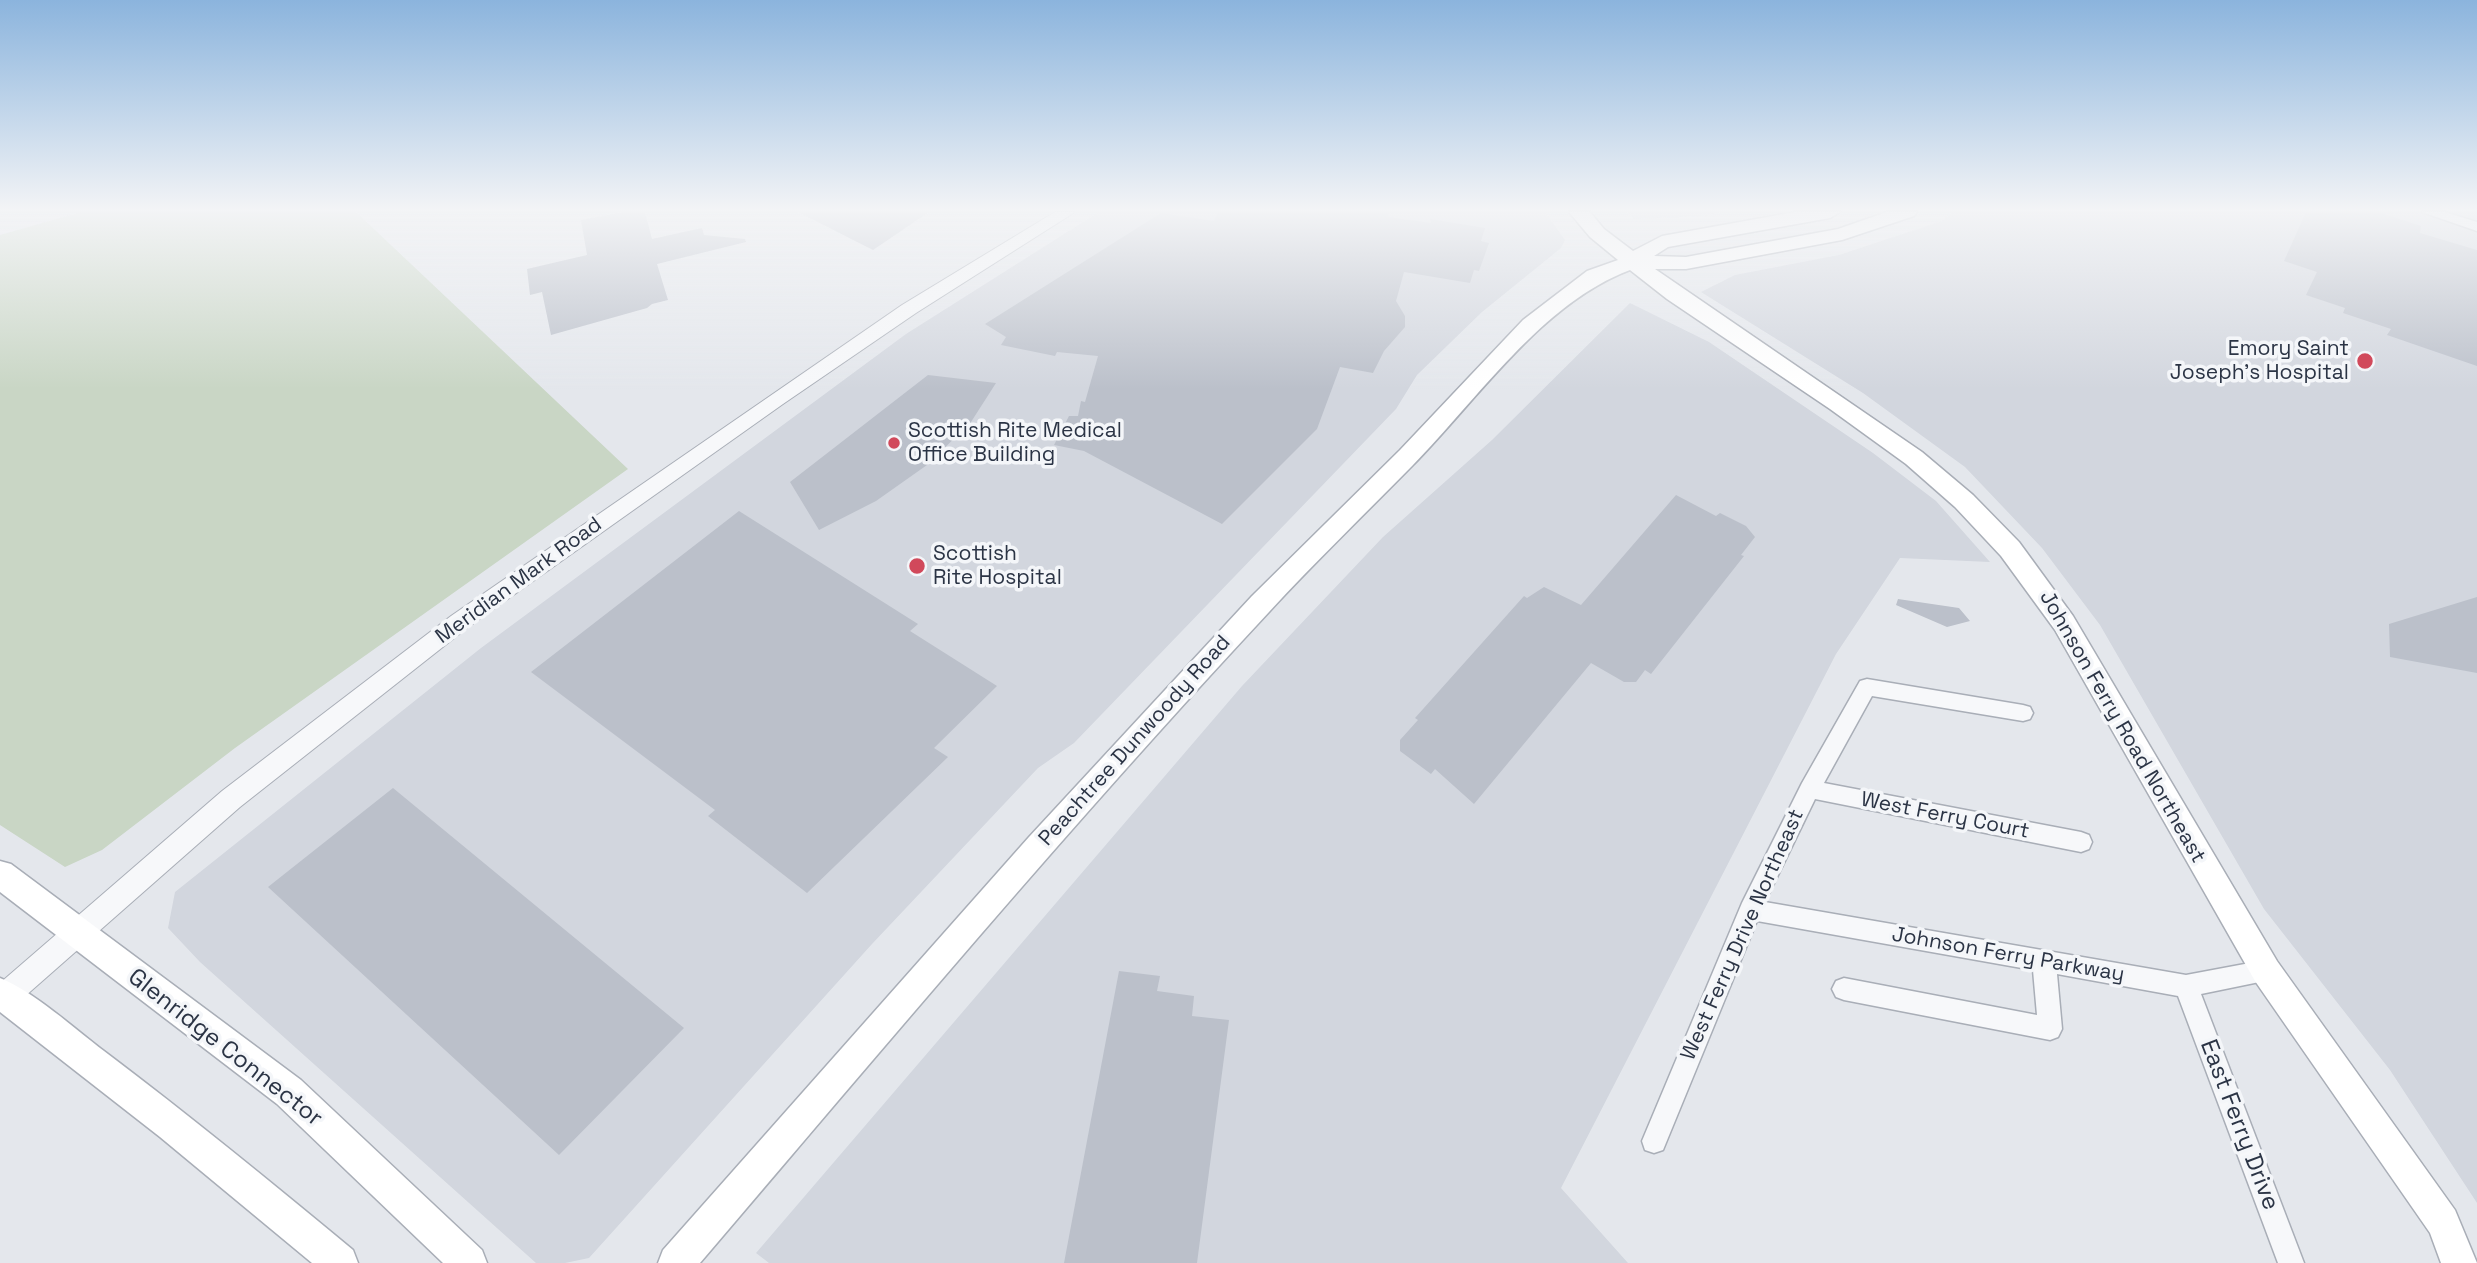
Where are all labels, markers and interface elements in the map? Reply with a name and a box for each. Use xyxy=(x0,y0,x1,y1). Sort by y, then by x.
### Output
place label: Emory Saint Joseph's Hospital xyxy=(2170,336,2349,386)
marker: Emory Saint Joseph's Hospital xyxy=(2355,351,2375,371)
place label: Scottish Rite Medical Office Building xyxy=(908,418,1122,468)
marker: Scottish Rite Medical Office Building xyxy=(886,435,902,451)
street label: Meridian Mark Road xyxy=(431,512,607,650)
place label: Scottish Rite Hospital xyxy=(933,541,1062,591)
marker: Scottish Rite Hospital xyxy=(907,556,927,576)
street label: Johnson Ferry Road Northeast xyxy=(2034,587,2210,867)
street label: Peachtree Dunwoody Road xyxy=(1034,631,1236,851)
street label: West Ferry Court xyxy=(1859,787,2031,845)
street label: West Ferry Drive Northeast xyxy=(1676,806,1810,1064)
street label: Johnson Ferry Parkway xyxy=(1890,922,2126,988)
street label: Glenridge Connector xyxy=(122,963,328,1133)
street label: East Ferry Drive xyxy=(2193,1036,2285,1214)

